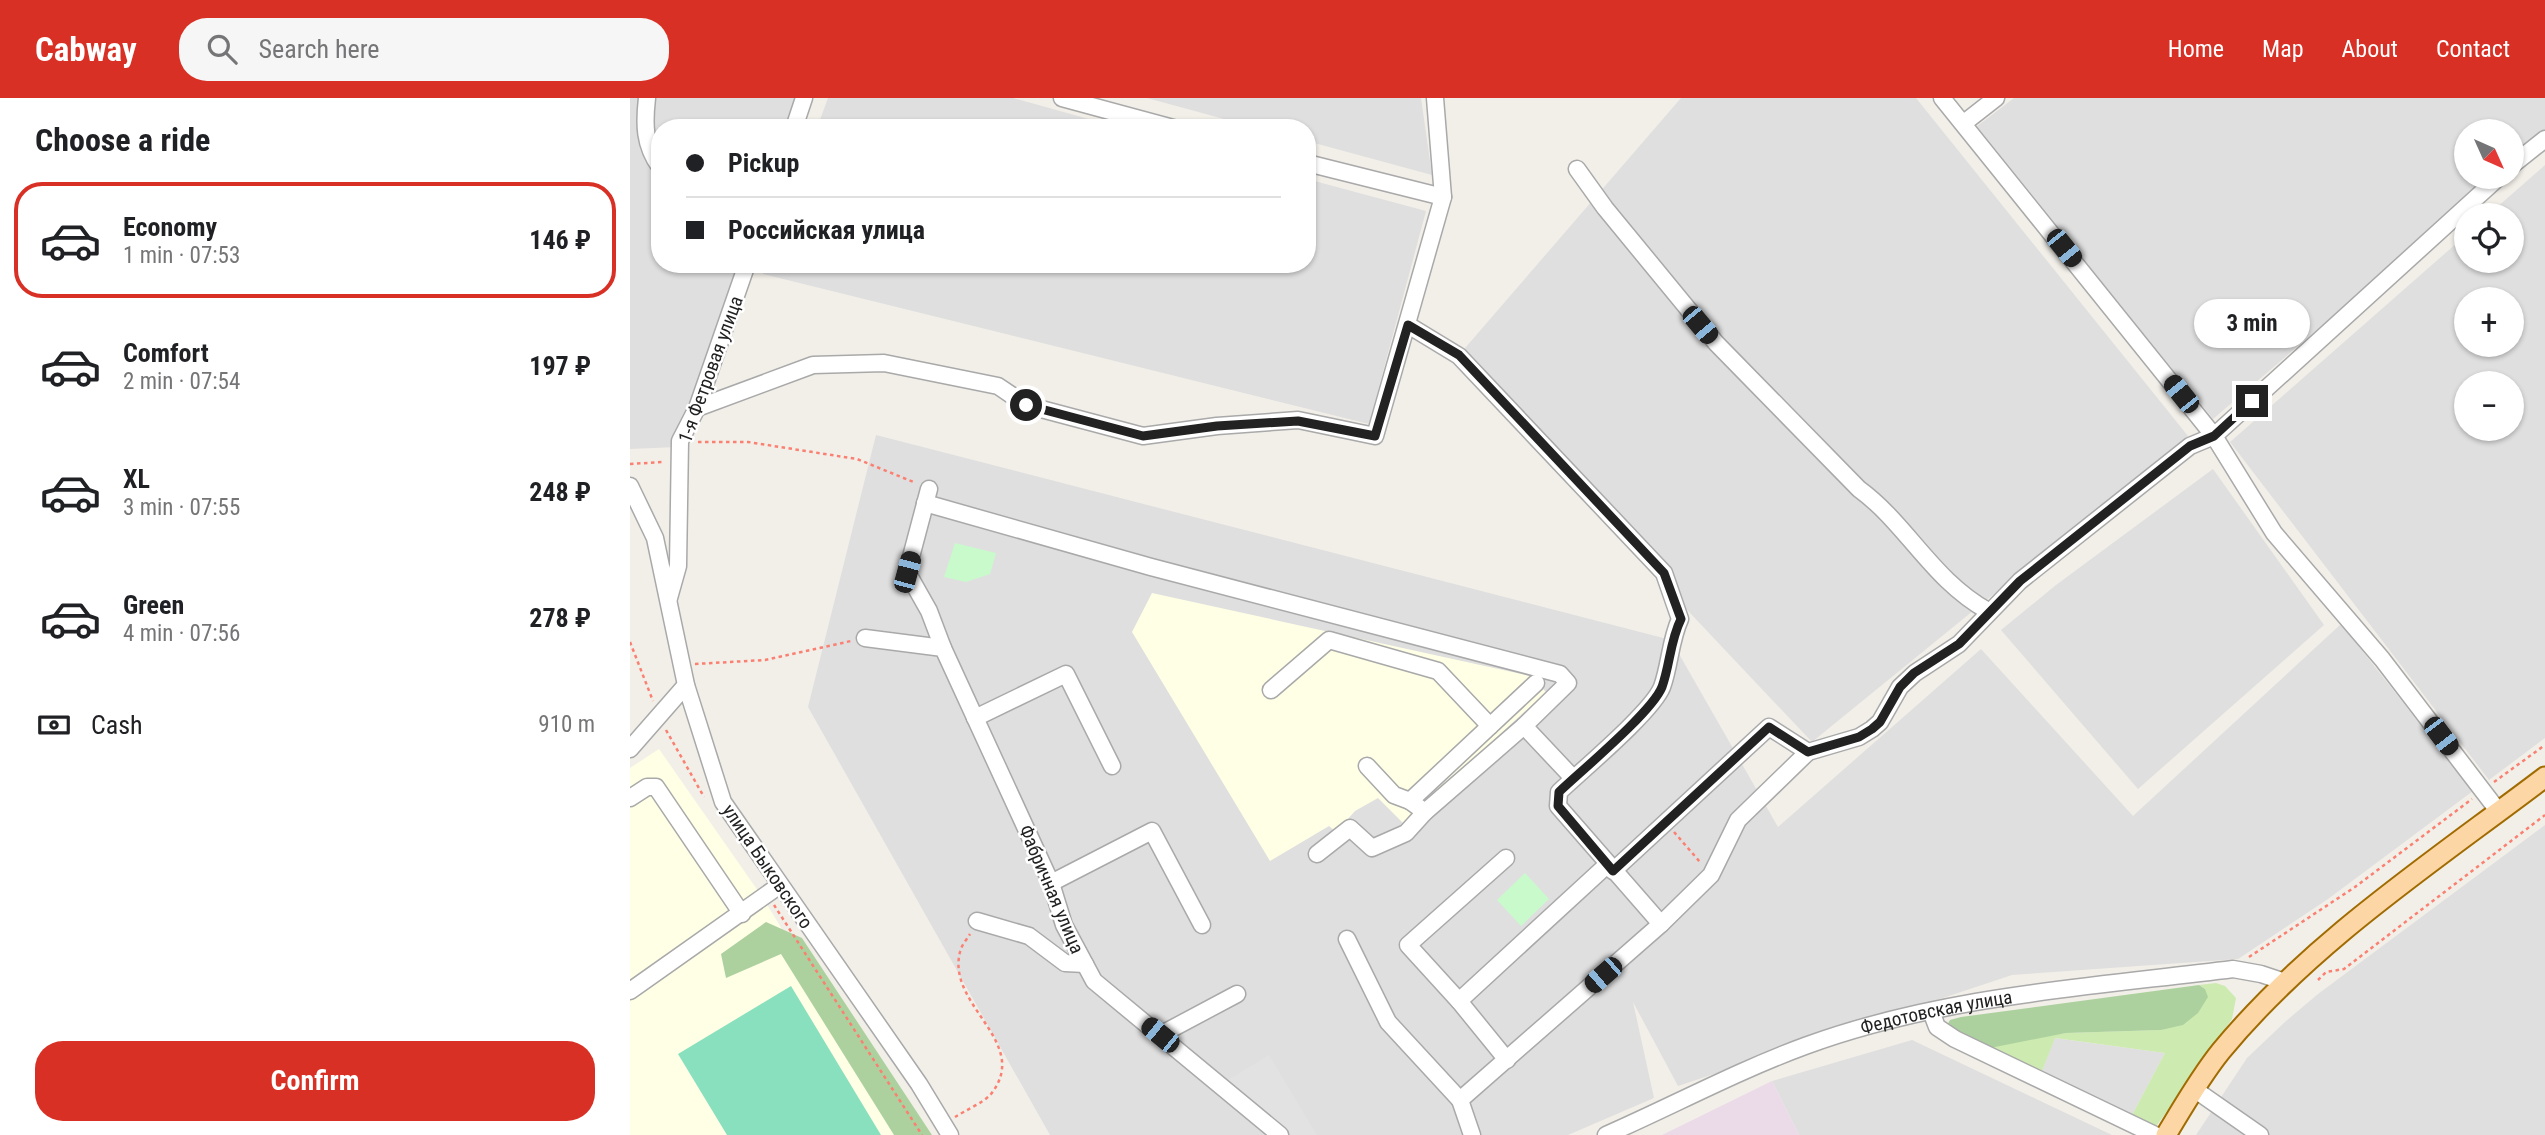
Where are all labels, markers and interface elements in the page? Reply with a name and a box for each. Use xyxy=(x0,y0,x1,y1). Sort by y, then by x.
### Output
search box xyxy=(179,18,669,81)
text: Cabway xyxy=(35,30,137,69)
icon: search xyxy=(203,30,241,68)
text: Search here xyxy=(259,34,380,64)
text: Home xyxy=(2168,35,2224,63)
text: Map xyxy=(2262,35,2304,63)
text: About xyxy=(2342,35,2398,63)
text: Contact xyxy=(2436,35,2510,63)
north arrow xyxy=(2454,119,2524,189)
map controls xyxy=(2454,119,2524,441)
text: Choose a ride xyxy=(35,121,210,159)
text: Pickup xyxy=(728,148,799,178)
button: locate xyxy=(2454,203,2524,273)
icon: car xyxy=(39,209,102,272)
text: Economy xyxy=(123,212,217,242)
text: Российская улица xyxy=(728,215,925,245)
text: 146 ₽ xyxy=(529,225,591,255)
car xyxy=(2043,225,2086,271)
text: 1 min · 07:53 xyxy=(123,242,240,269)
button: + xyxy=(2454,287,2524,357)
street label: 1-я Фетровая улица xyxy=(673,293,748,446)
callout: 3 min xyxy=(2194,300,2310,348)
car xyxy=(1679,302,1722,348)
text: 3 min xyxy=(2226,310,2278,337)
icon: car xyxy=(39,335,102,398)
text: Comfort xyxy=(123,338,209,368)
text: 197 ₽ xyxy=(529,351,591,381)
text: 2 min · 07:54 xyxy=(123,368,240,395)
car xyxy=(2160,371,2203,417)
button: − xyxy=(2454,371,2524,441)
route end xyxy=(2236,385,2268,417)
route start xyxy=(1010,389,1042,421)
icon: car xyxy=(39,461,102,524)
text: XL xyxy=(123,464,150,494)
text: 248 ₽ xyxy=(529,477,591,507)
text: 3 min · 07:55 xyxy=(123,494,240,521)
car xyxy=(892,549,923,595)
icon: car xyxy=(39,587,102,650)
text: Green xyxy=(123,590,184,620)
text: 278 ₽ xyxy=(529,603,591,633)
text: 4 min · 07:56 xyxy=(123,620,240,647)
icon: cash xyxy=(35,706,73,744)
text: Cash xyxy=(91,710,143,740)
text: 910 m xyxy=(538,711,595,738)
car xyxy=(2420,713,2463,759)
street label: улица Быковского xyxy=(717,800,818,933)
street label: Фабричная улица xyxy=(1014,821,1089,957)
car xyxy=(1581,953,1626,997)
street label: Федотовская улица xyxy=(1858,985,2014,1039)
car xyxy=(1138,1014,1183,1056)
button: Confirm xyxy=(35,1041,595,1121)

